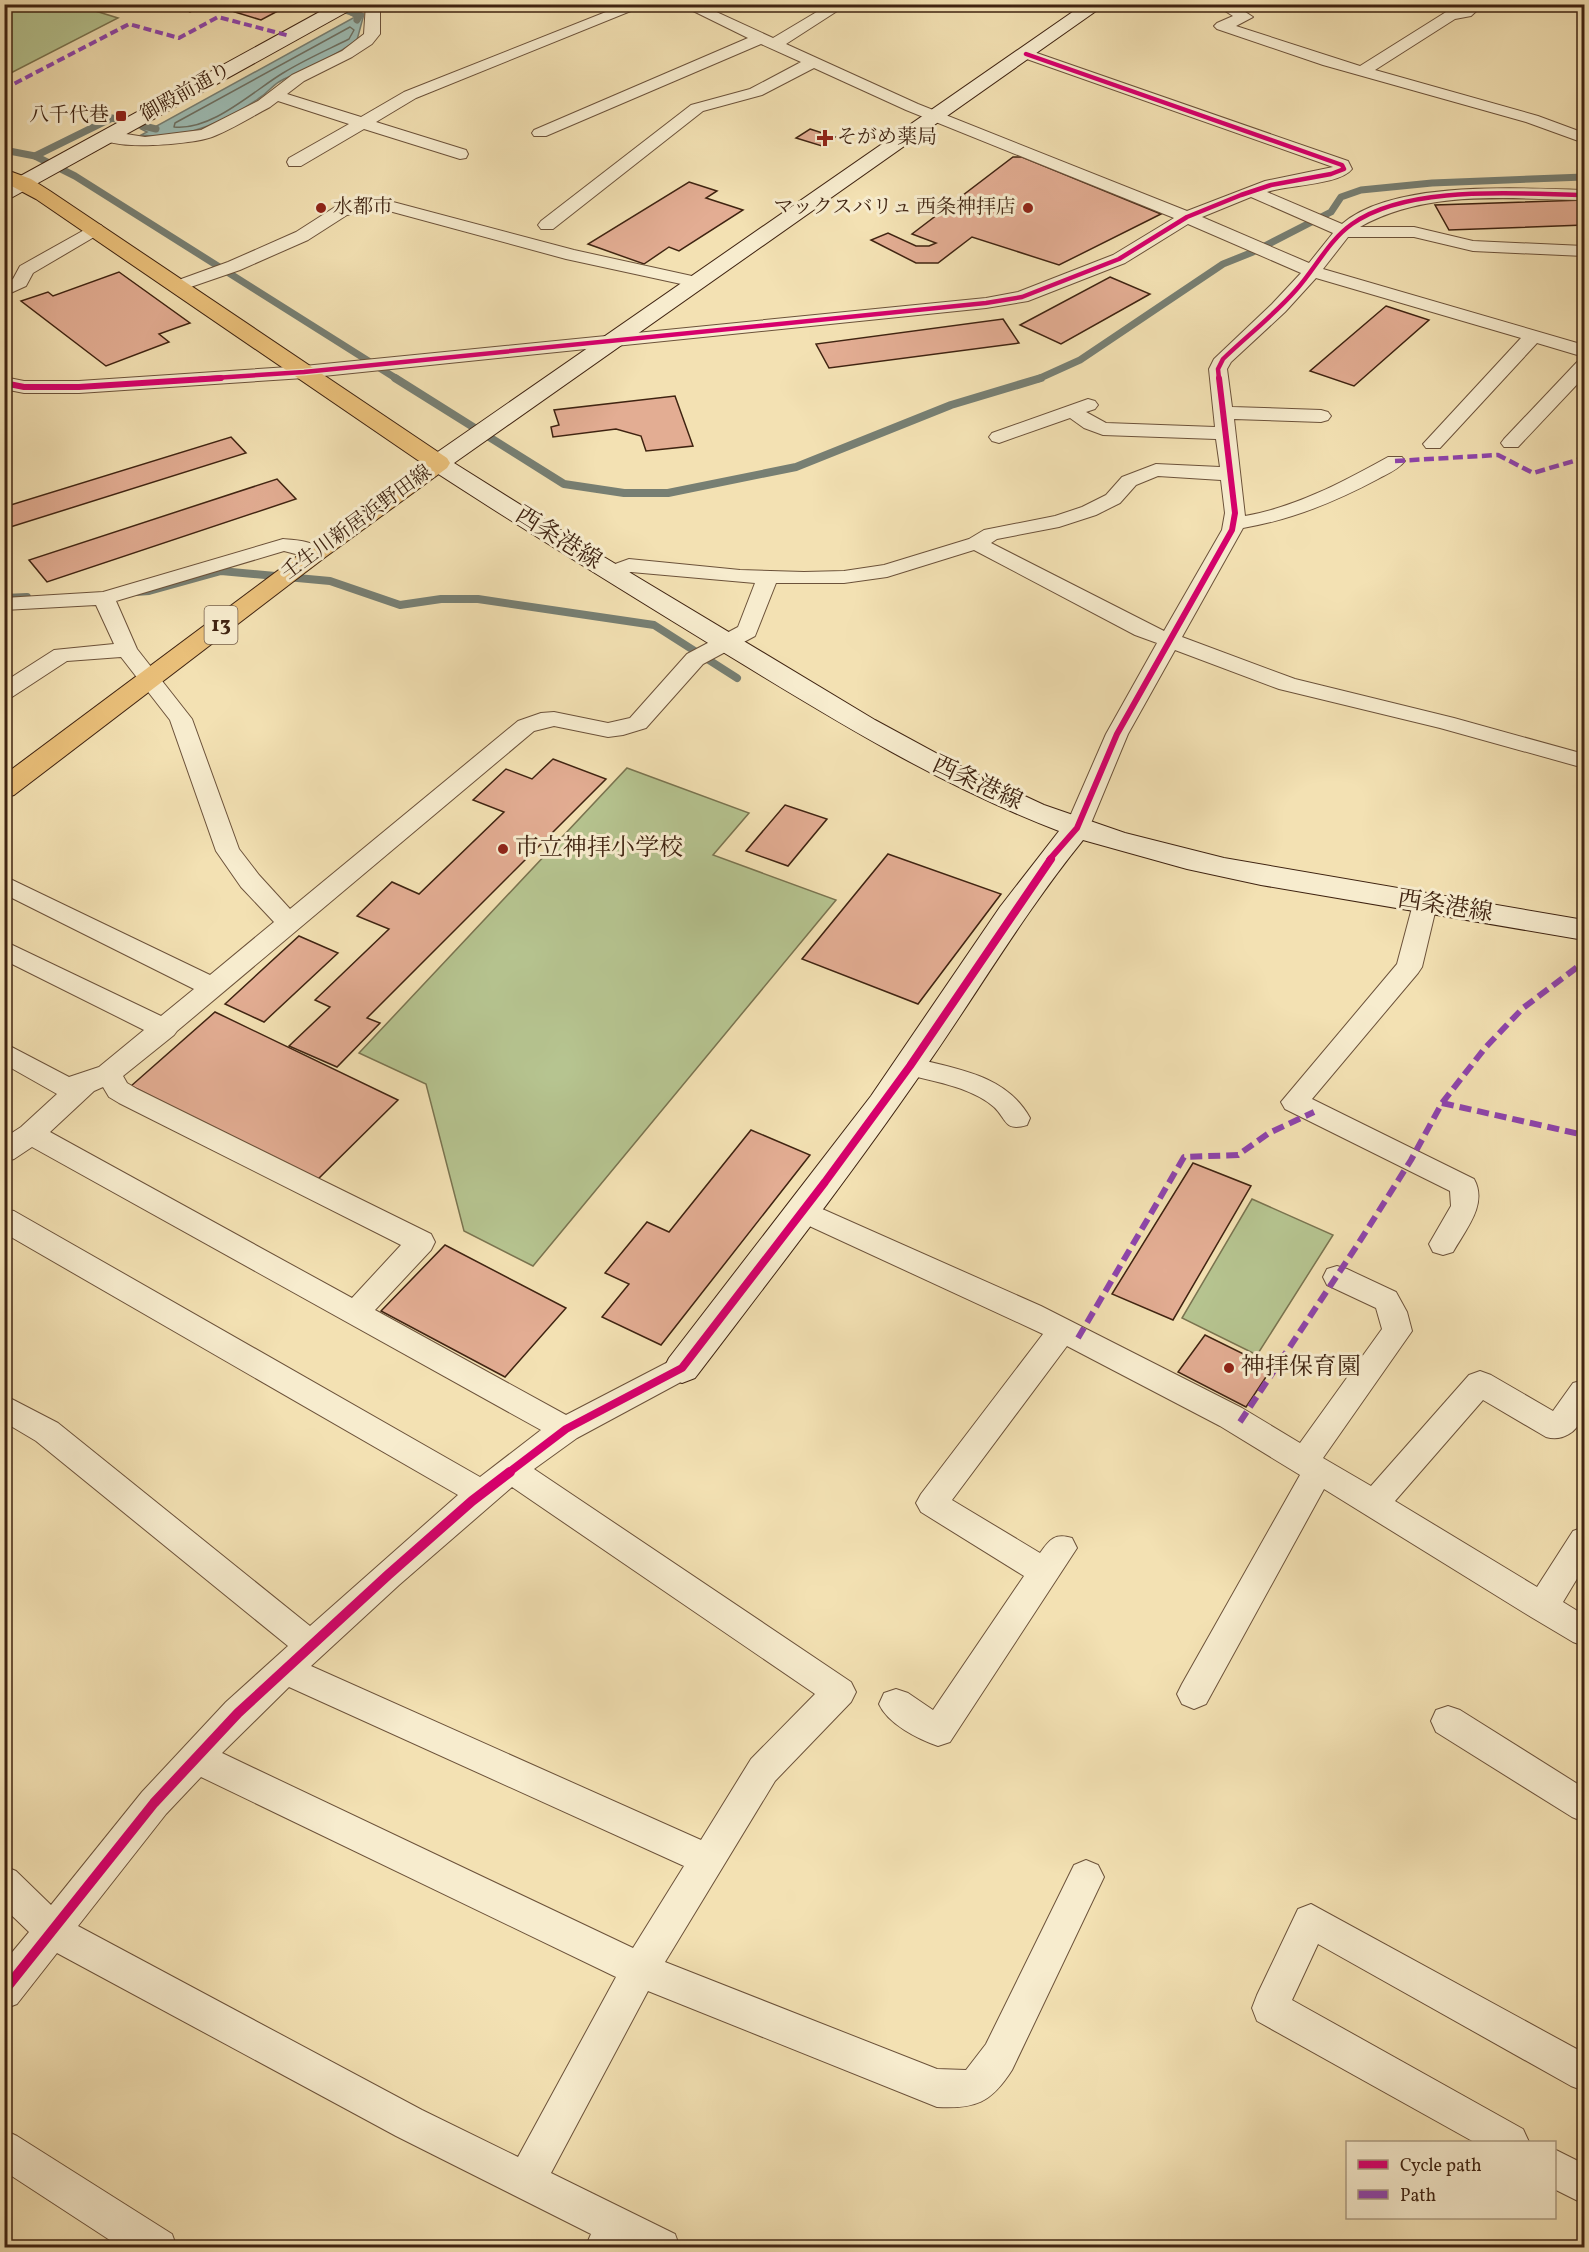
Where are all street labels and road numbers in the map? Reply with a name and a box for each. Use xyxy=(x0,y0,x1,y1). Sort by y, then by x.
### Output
street label: 御殿前通り xyxy=(135,57,237,129)
street label: 壬生川新居浜野田線 xyxy=(276,459,438,587)
street label: 西条港線 xyxy=(508,499,608,579)
road number: 13 xyxy=(204,606,238,644)
street label: 西条港線 xyxy=(926,748,1028,820)
street label: 西条港線 xyxy=(1395,883,1495,931)

